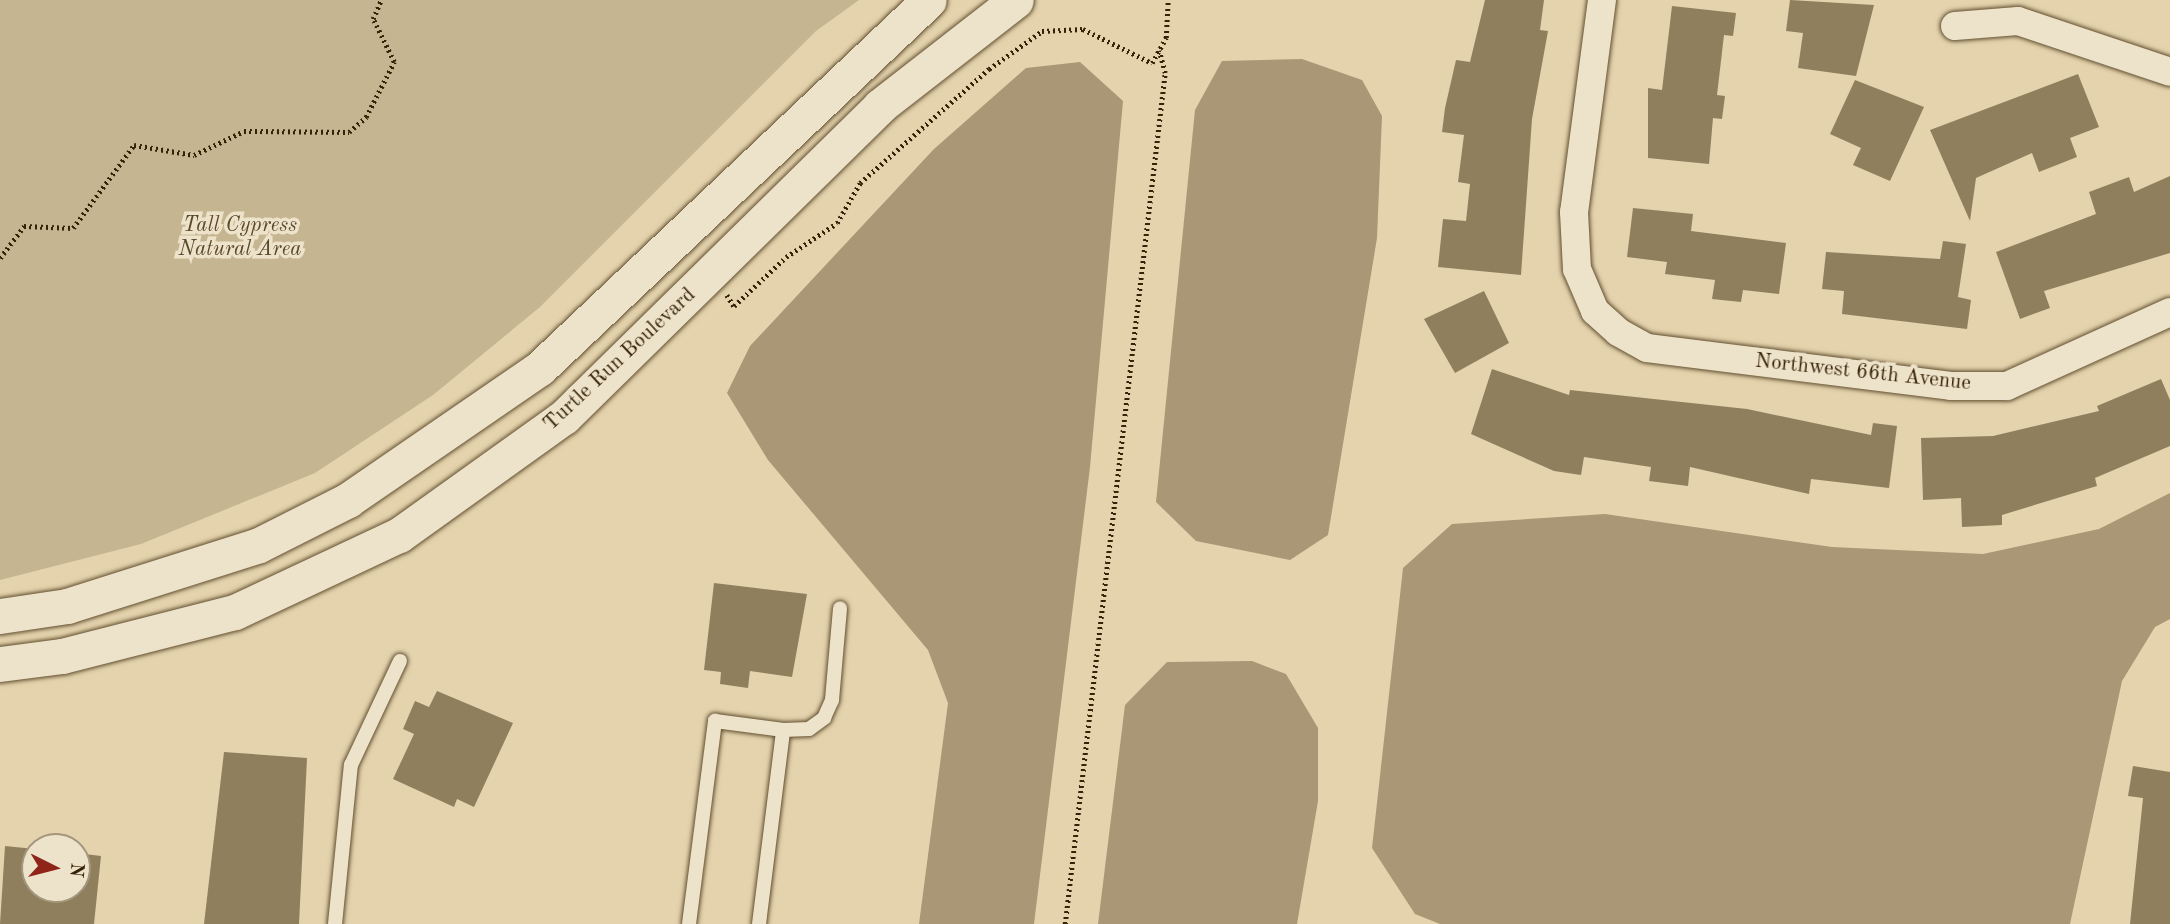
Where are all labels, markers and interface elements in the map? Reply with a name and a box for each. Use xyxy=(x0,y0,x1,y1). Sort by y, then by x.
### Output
park label: Tall Cypress Natural Area xyxy=(178,213,302,263)
street label: Turtle Run Boulevard xyxy=(539,283,701,437)
street label: Northwest 66th Avenue xyxy=(1754,349,1972,397)
north arrow xyxy=(21,833,91,903)
text: N xyxy=(65,862,86,878)

